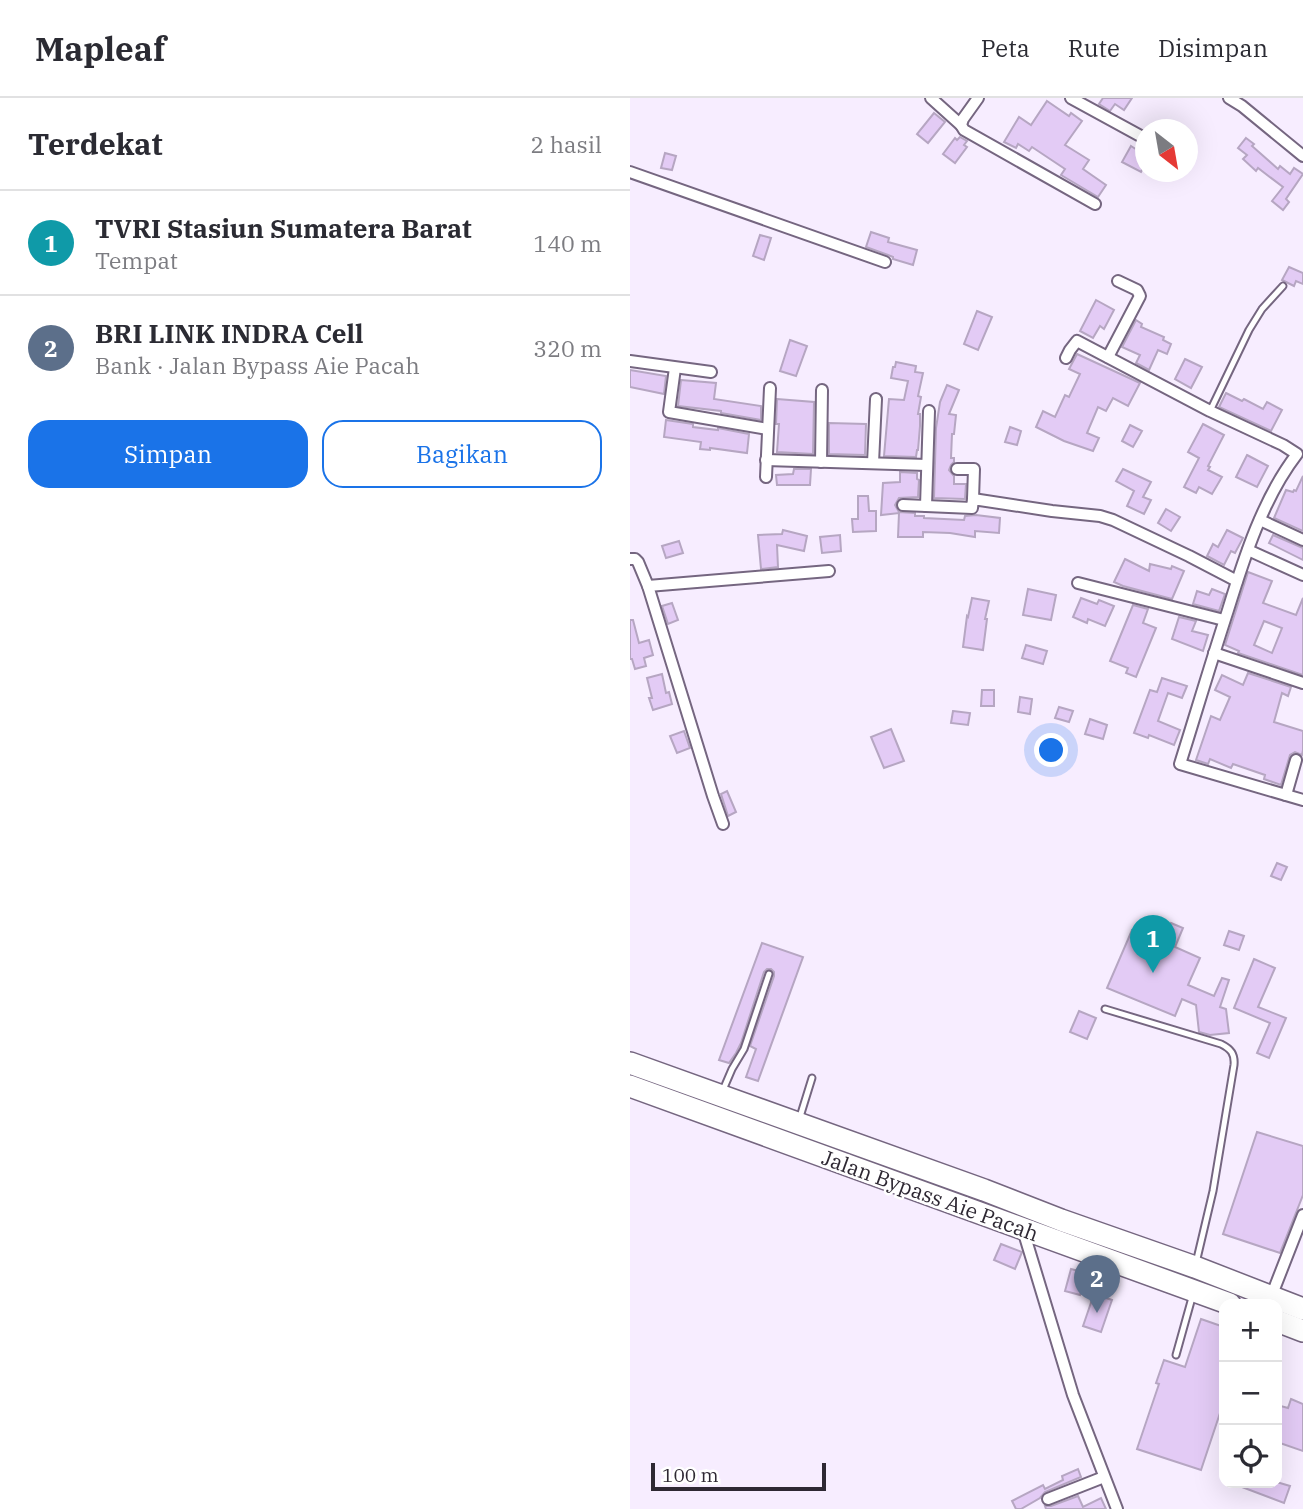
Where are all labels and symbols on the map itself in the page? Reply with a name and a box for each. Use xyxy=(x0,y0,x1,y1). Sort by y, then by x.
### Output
north arrow xyxy=(1135,119,1198,182)
your location xyxy=(1034,733,1068,767)
pin: 1 xyxy=(1130,915,1176,973)
street label: Jalan Bypass Aie Pacah xyxy=(818,1143,1043,1247)
pin: 2 xyxy=(1074,1255,1120,1313)
scale bar xyxy=(651,1460,826,1492)

